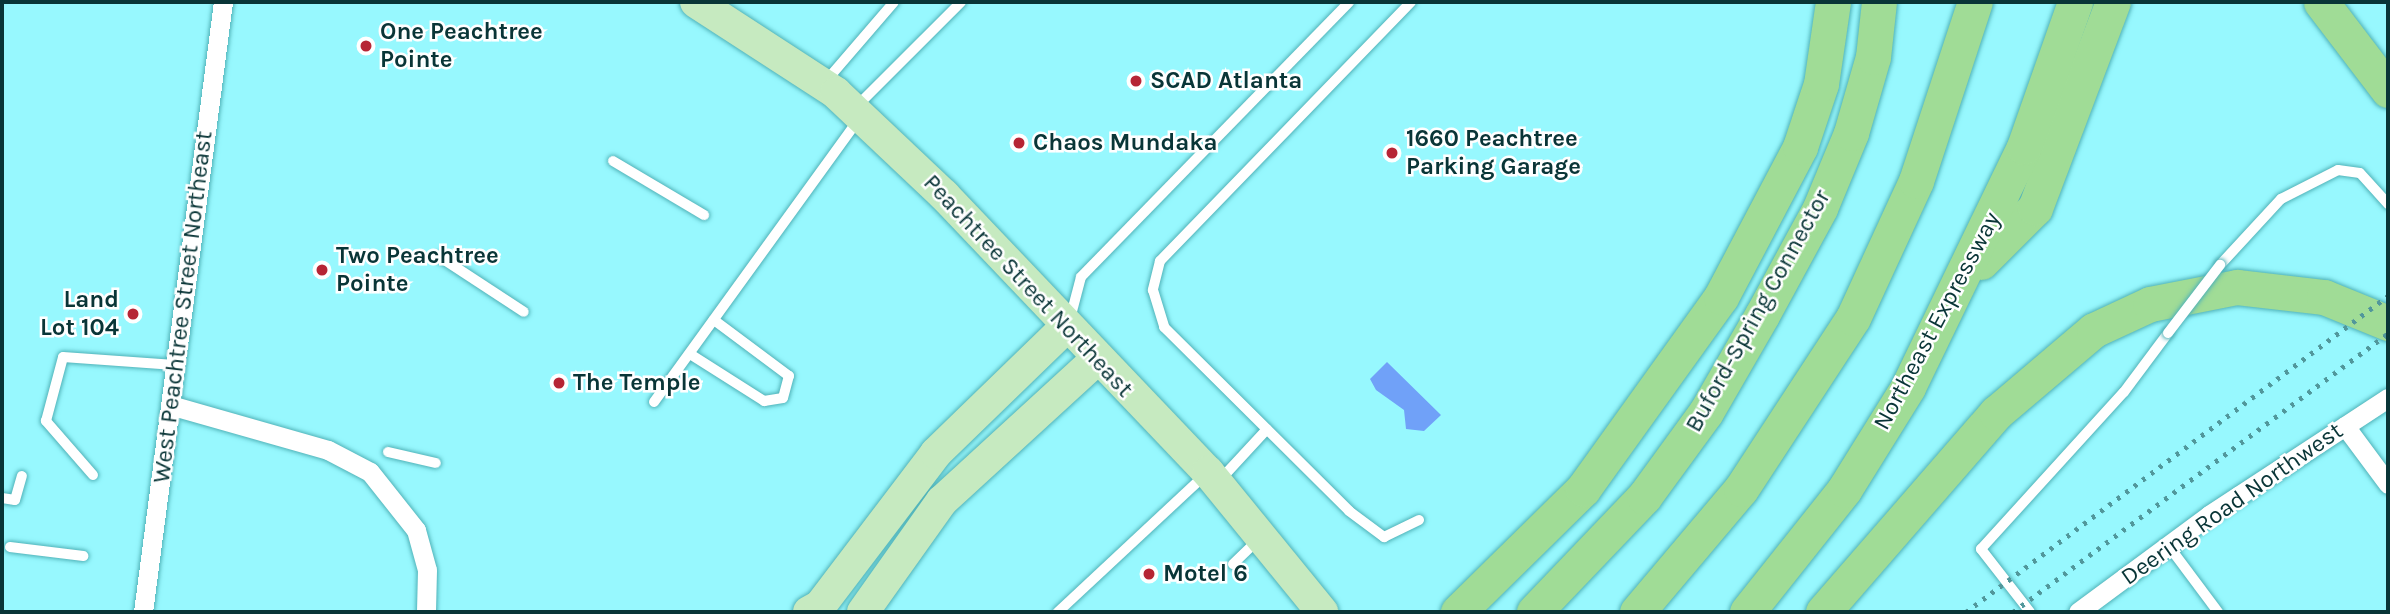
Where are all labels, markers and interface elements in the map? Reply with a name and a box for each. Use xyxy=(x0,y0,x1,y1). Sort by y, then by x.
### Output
place label: One Peachtree Pointe xyxy=(380,18,543,74)
marker: One Peachtree Pointe xyxy=(358,38,374,54)
place label: SCAD Atlanta xyxy=(1150,67,1302,95)
marker: SCAD Atlanta xyxy=(1128,73,1144,89)
place label: 1660 Peachtree Parking Garage xyxy=(1406,125,1581,181)
street label: West Peachtree Street Northeast xyxy=(147,129,219,485)
place label: Chaos Mundaka xyxy=(1033,129,1218,157)
marker: Chaos Mundaka xyxy=(1011,135,1027,151)
marker: 1660 Peachtree Parking Garage xyxy=(1384,145,1400,161)
street label: Peachtree Street Northeast xyxy=(917,169,1139,403)
street label: Buford-Spring Connector xyxy=(1679,185,1837,437)
street label: Northeast Expressway xyxy=(1867,207,2007,435)
place label: Two Peachtree Pointe xyxy=(336,242,499,298)
marker: Two Peachtree Pointe xyxy=(314,262,330,278)
place label: Land Lot 104 xyxy=(40,286,119,342)
marker: Land Lot 104 xyxy=(125,306,141,322)
place label: The Temple xyxy=(573,369,700,397)
marker: The Temple xyxy=(551,375,567,391)
street label: Deering Road Northwest xyxy=(2116,416,2348,592)
place label: Motel 6 xyxy=(1163,560,1248,588)
marker: Motel 6 xyxy=(1141,566,1157,582)

